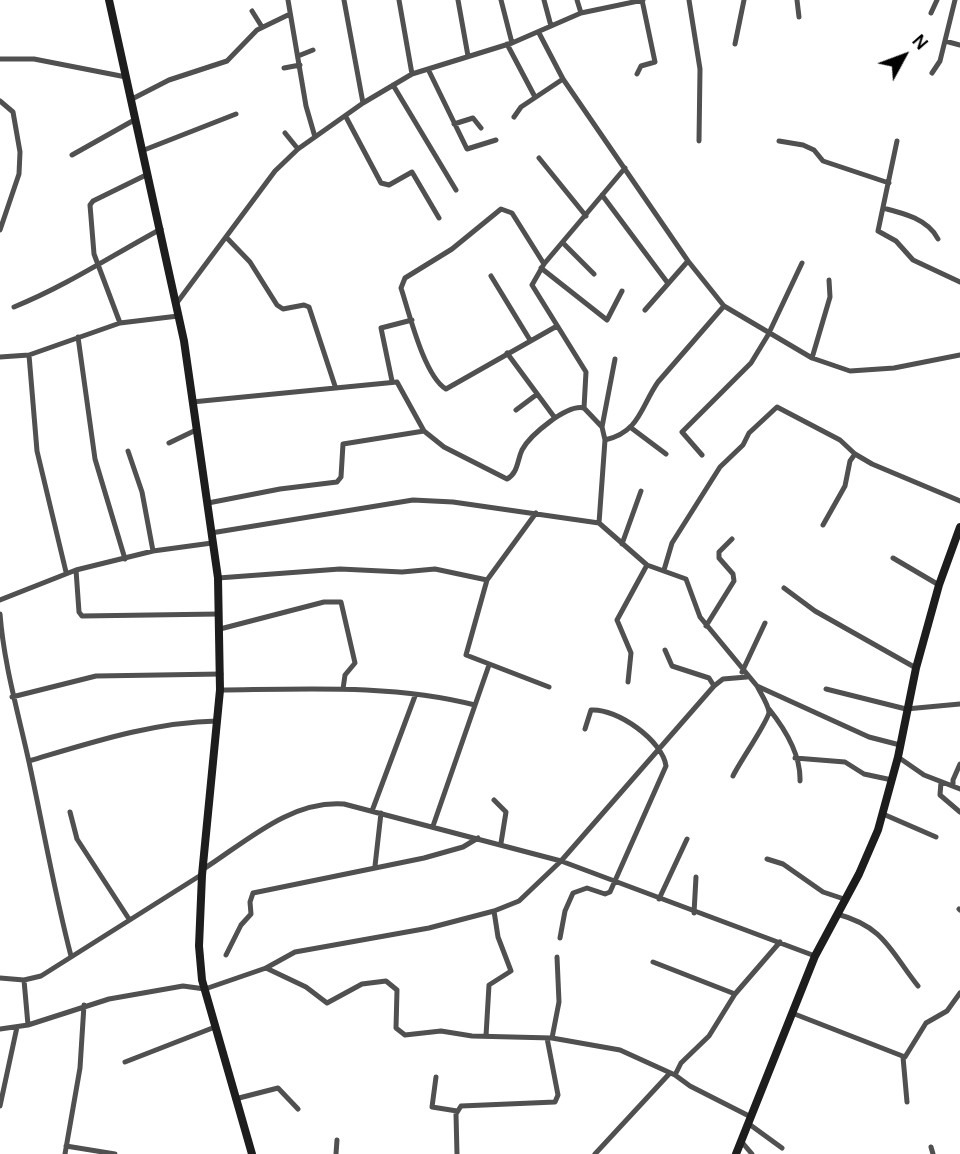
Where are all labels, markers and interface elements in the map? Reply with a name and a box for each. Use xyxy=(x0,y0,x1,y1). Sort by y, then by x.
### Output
north arrow xyxy=(869,21,939,91)
text: N xyxy=(907,30,933,55)

